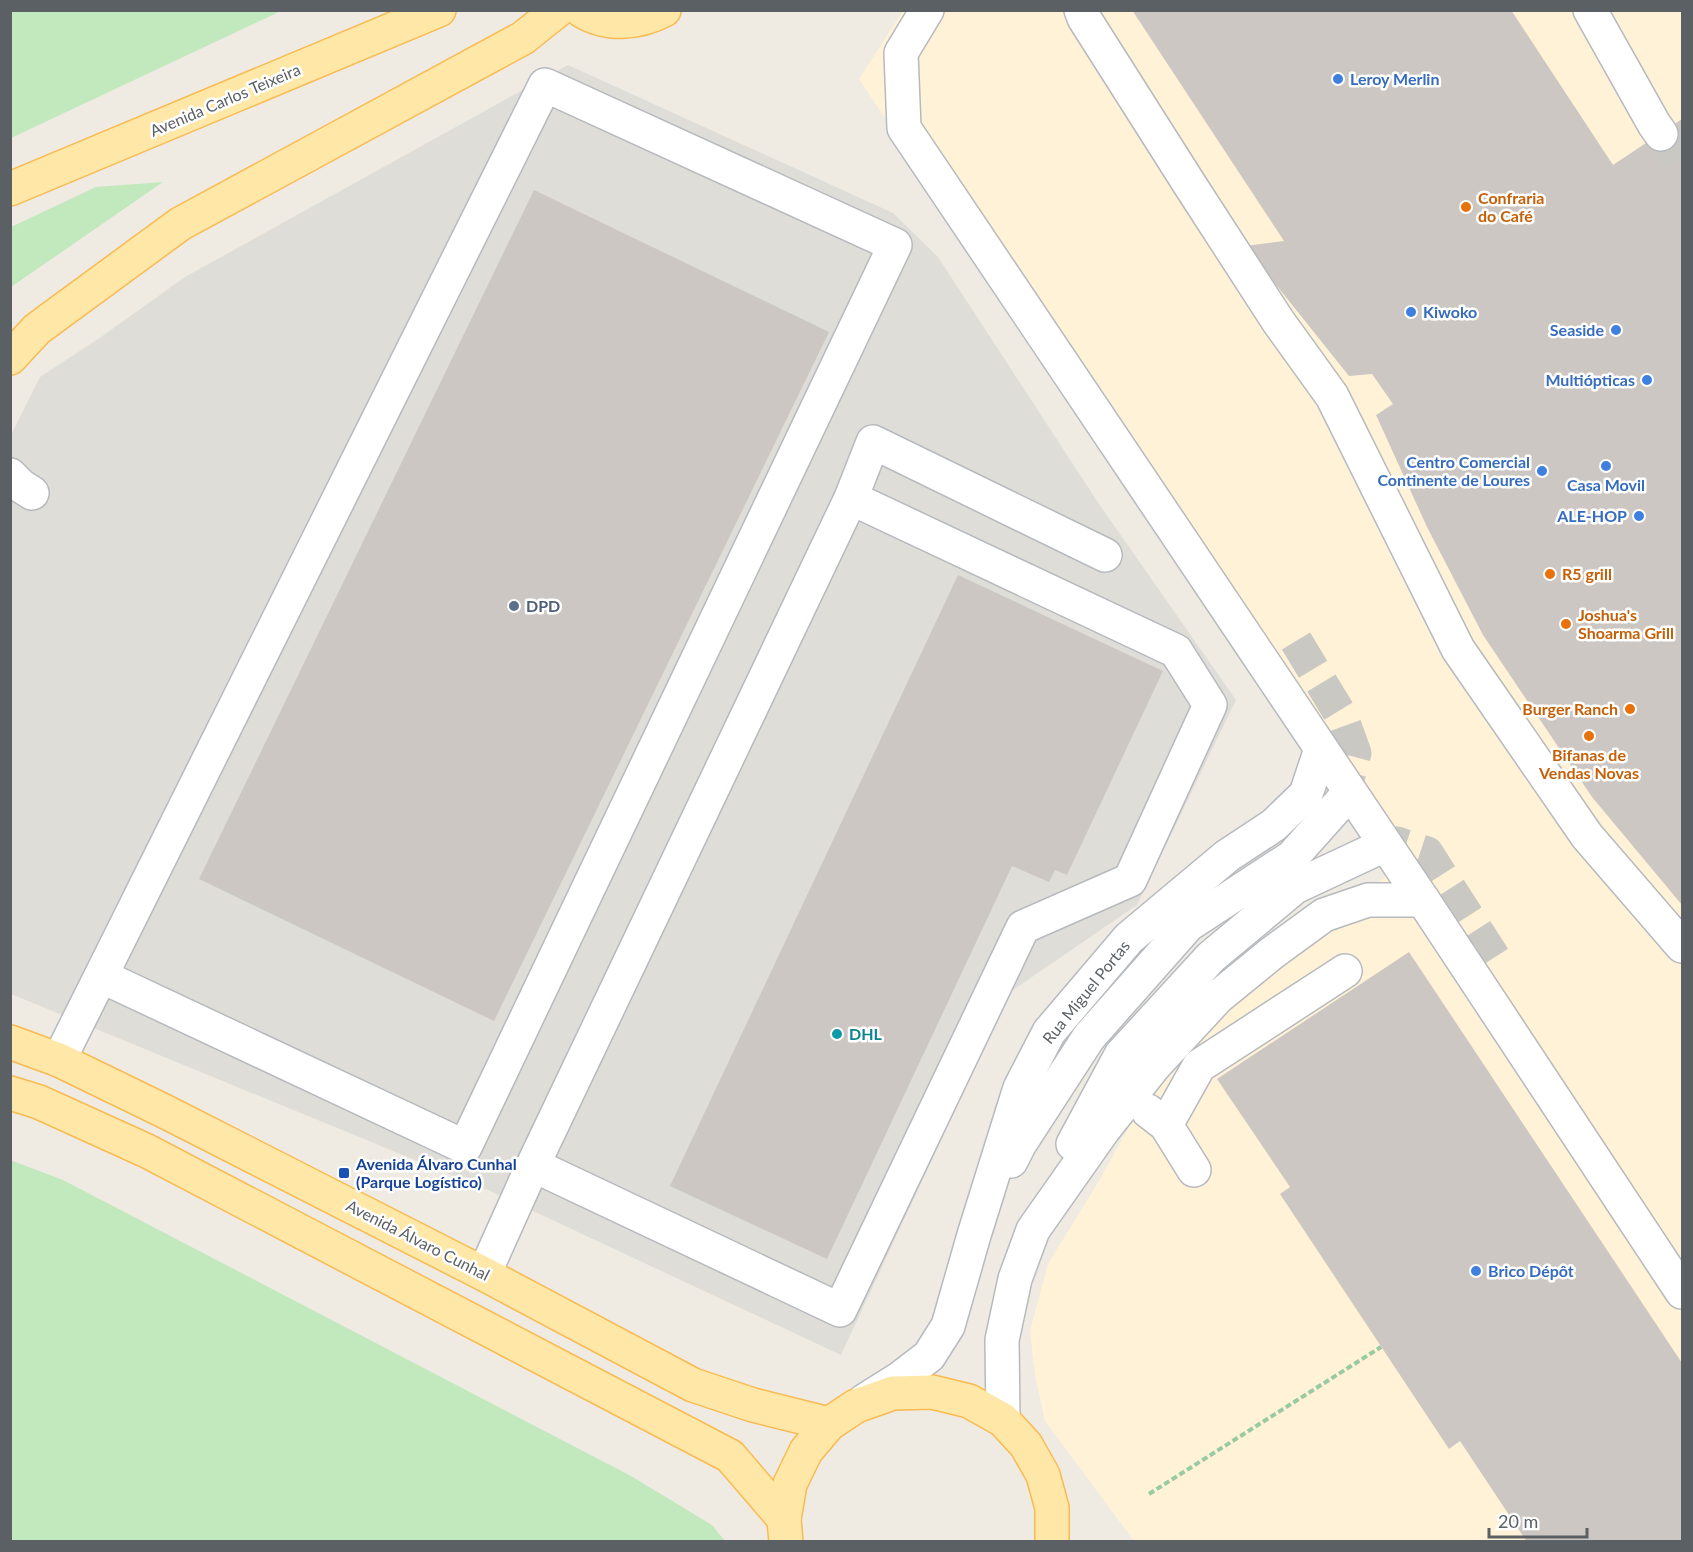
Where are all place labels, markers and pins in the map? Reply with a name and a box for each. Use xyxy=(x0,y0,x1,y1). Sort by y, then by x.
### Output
place label: Leroy Merlin xyxy=(1350,69,1439,88)
marker: Leroy Merlin xyxy=(1331,72,1345,86)
place label: Confraria do Café xyxy=(1478,188,1544,225)
marker: Confraria do Café xyxy=(1459,200,1473,214)
place label: Kiwoko xyxy=(1423,302,1477,321)
marker: Kiwoko xyxy=(1404,305,1418,319)
place label: Seaside xyxy=(1550,320,1604,339)
marker: Seaside xyxy=(1609,323,1623,337)
place label: Multiópticas xyxy=(1545,370,1635,389)
marker: Multiópticas xyxy=(1640,373,1654,387)
place label: Centro Comercial Continente de Loures xyxy=(1377,452,1530,489)
marker: Casa Movil xyxy=(1599,459,1613,473)
marker: Centro Comercial Continente de Loures xyxy=(1535,464,1549,478)
place label: Casa Movil xyxy=(1567,475,1645,494)
place label: ALE-HOP xyxy=(1556,506,1627,525)
marker: ALE-HOP xyxy=(1632,509,1646,523)
place label: R5 grill xyxy=(1562,564,1612,583)
marker: R5 grill xyxy=(1543,567,1557,581)
place label: DPD xyxy=(526,596,560,615)
marker: DPD xyxy=(507,599,521,613)
place label: Joshua's Shoarma Grill xyxy=(1578,605,1674,642)
marker: Joshua's Shoarma Grill xyxy=(1559,617,1573,631)
place label: Burger Ranch xyxy=(1522,699,1618,718)
marker: Burger Ranch xyxy=(1623,702,1637,716)
marker: Bifanas de Vendas Novas xyxy=(1582,729,1596,743)
place label: Bifanas de Vendas Novas xyxy=(1538,745,1639,782)
place label: DHL xyxy=(849,1024,882,1043)
marker: DHL xyxy=(830,1027,844,1041)
place label: Avenida Álvaro Cunhal (Parque Logístico) xyxy=(355,1154,517,1191)
marker: Avenida Álvaro Cunhal (Parque Logístico) xyxy=(337,1166,351,1180)
place label: Brico Dépôt xyxy=(1488,1261,1574,1280)
marker: Brico Dépôt xyxy=(1469,1264,1483,1278)

